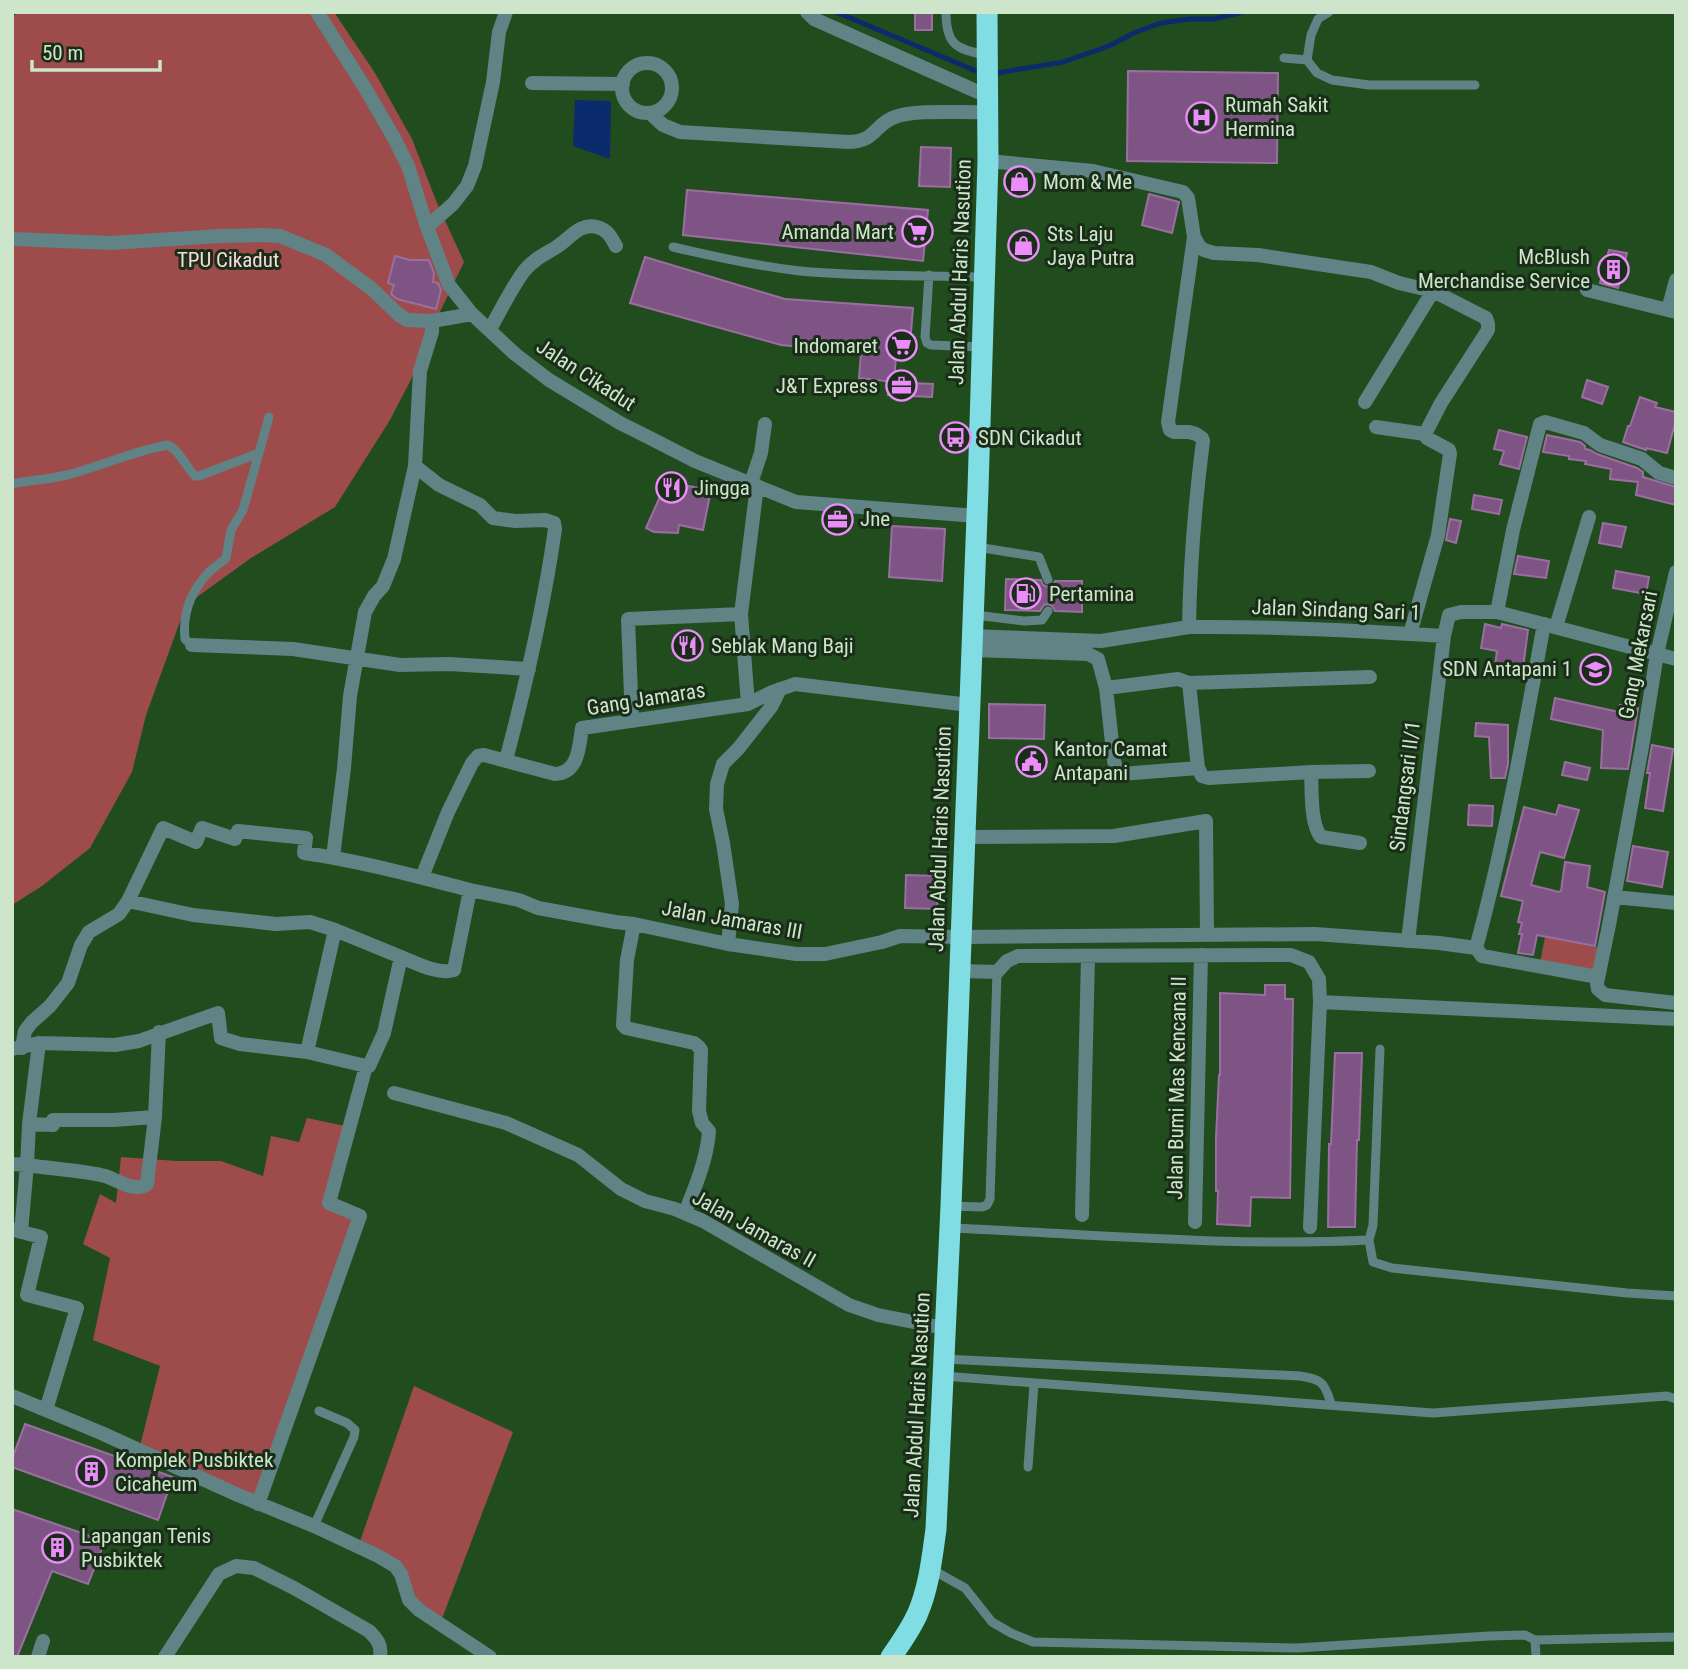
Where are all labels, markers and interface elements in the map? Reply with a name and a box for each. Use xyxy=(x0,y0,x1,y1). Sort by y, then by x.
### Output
scale bar xyxy=(32,28,159,72)
text: 50 m xyxy=(42,41,83,65)
place label: Rumah Sakit Hermina xyxy=(1225,93,1329,141)
hospital icon: Rumah Sakit Hermina xyxy=(1185,100,1219,134)
street label: Jalan Abdul Haris Nasution xyxy=(944,159,976,385)
shop icon: Mom & Me xyxy=(1003,165,1037,199)
place label: Mom & Me xyxy=(1043,170,1132,194)
supermarket icon: Amanda Mart xyxy=(900,215,934,249)
place label: Amanda Mart xyxy=(782,220,894,244)
place label: Sts Laju Jaya Putra xyxy=(1047,222,1135,270)
shop icon: Sts Laju Jaya Putra xyxy=(1007,229,1041,263)
place label: McBlush Merchandise Service xyxy=(1418,245,1590,293)
park label: TPU Cikadut xyxy=(177,248,279,272)
building icon: McBlush Merchandise Service xyxy=(1596,252,1630,286)
supermarket icon: Indomaret xyxy=(884,329,918,363)
street label: Jalan Cikadut xyxy=(532,334,640,416)
place label: Indomaret xyxy=(793,334,878,358)
office icon: J&T Express xyxy=(884,369,918,403)
place label: J&T Express xyxy=(776,374,878,398)
bus stop icon: SDN Cikadut xyxy=(938,421,972,455)
place label: SDN Cikadut xyxy=(978,426,1082,450)
restaurant icon: Jingga xyxy=(654,471,688,505)
place label: Jingga xyxy=(694,476,750,500)
office icon: Jne xyxy=(820,502,854,536)
place label: Jne xyxy=(860,507,890,531)
fuel station icon: Pertamina xyxy=(1009,577,1043,611)
place label: Pertamina xyxy=(1049,582,1134,606)
street label: Gang Mekarsari xyxy=(1614,589,1662,721)
street label: Jalan Sindang Sari 1 xyxy=(1251,595,1421,625)
restaurant icon: Seblak Mang Baji xyxy=(671,629,705,663)
place label: Seblak Mang Baji xyxy=(711,634,854,658)
school or university icon: SDN Antapani 1 xyxy=(1578,652,1612,686)
place label: SDN Antapani 1 xyxy=(1442,657,1572,681)
street label: Gang Jamaras xyxy=(585,678,707,720)
street label: Sindangsari II/1 xyxy=(1385,719,1425,853)
street label: Jalan Abdul Haris Nasution xyxy=(924,726,956,952)
place label: Kantor Camat Antapani xyxy=(1054,737,1168,785)
public building icon: Kantor Camat Antapani xyxy=(1014,744,1048,778)
street label: Jalan Jamaras III xyxy=(660,896,804,944)
street label: Jalan Bumi Mas Kencana II xyxy=(1163,976,1191,1200)
street label: Jalan Jamaras II xyxy=(688,1185,820,1273)
street label: Jalan Abdul Haris Nasution xyxy=(899,1292,935,1518)
place label: Komplek Pusbiktek Cicaheum xyxy=(115,1448,274,1496)
building icon: Komplek Pusbiktek Cicaheum xyxy=(75,1455,109,1489)
place label: Lapangan Tenis Pusbiktek xyxy=(81,1524,211,1572)
building icon: Lapangan Tenis Pusbiktek xyxy=(41,1531,75,1565)

